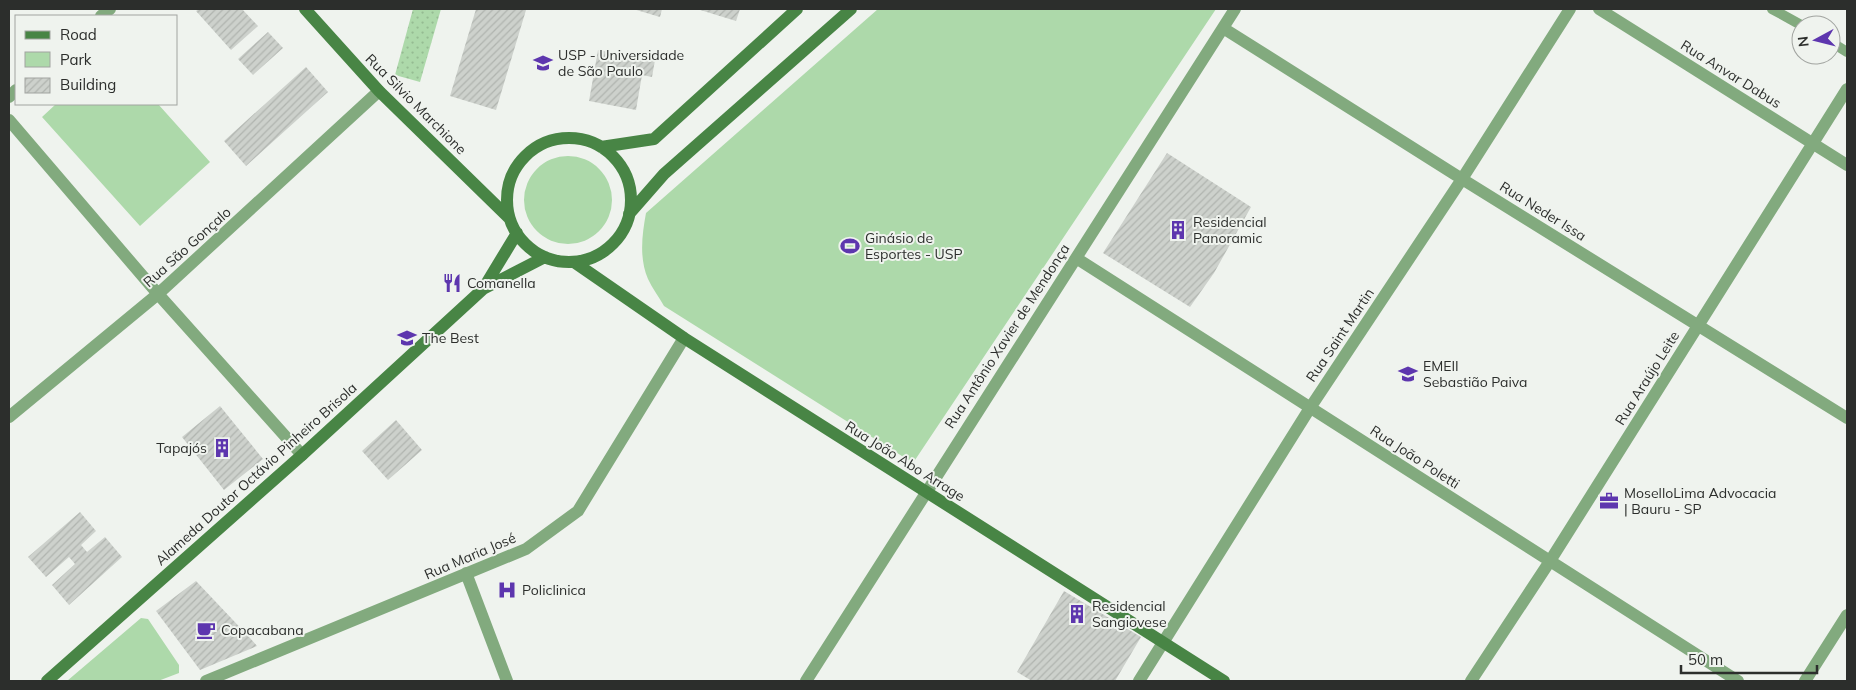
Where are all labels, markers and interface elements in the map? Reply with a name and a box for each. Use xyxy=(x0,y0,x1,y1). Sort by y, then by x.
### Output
legend xyxy=(15,15,178,105)
north arrow xyxy=(1791,15,1841,65)
text: Road xyxy=(60,25,97,44)
text: N xyxy=(1794,35,1813,48)
street label: Rua Anvar Dabus xyxy=(1677,36,1785,112)
place label: USP - Universidade de São Paulo xyxy=(558,46,684,80)
text: Park xyxy=(60,50,92,69)
street label: Rua Silvio Marchione xyxy=(362,50,470,158)
school or university icon: USP - Universidade de São Paulo xyxy=(532,52,554,74)
text: Building xyxy=(60,75,116,94)
street label: Rua Neder Issa xyxy=(1496,177,1590,245)
street label: Rua São Gonçalo xyxy=(140,203,235,291)
place label: Residencial Panoramic xyxy=(1193,213,1267,247)
building icon: Residencial Panoramic xyxy=(1167,219,1189,241)
place label: Ginásio de Esportes - USP xyxy=(865,229,963,263)
sports icon: Ginásio de Esportes - USP xyxy=(839,235,861,257)
street label: Rua Antônio Xavier de Mendonça xyxy=(941,240,1073,432)
restaurant icon: Comanella xyxy=(441,272,463,294)
place label: Comanella xyxy=(467,274,536,292)
street label: Rua Saint Martin xyxy=(1302,285,1378,385)
school or university icon: The Best xyxy=(396,327,418,349)
street label: Rua Araújo Leite xyxy=(1611,328,1683,428)
place label: The Best xyxy=(422,329,479,347)
place label: EMEII Sebastião Paiva xyxy=(1423,357,1528,391)
school or university icon: EMEII Sebastião Paiva xyxy=(1397,363,1419,385)
street label: Alameda Doutor Octávio Pinheiro Brisola xyxy=(152,379,360,569)
street label: Rua João Abo Arrage xyxy=(842,417,968,505)
street label: Rua João Poletti xyxy=(1367,421,1463,493)
building icon: Tapajós xyxy=(211,437,233,459)
place label: Tapajós xyxy=(156,439,207,457)
place label: MoselloLima Advocacia | Bauru - SP xyxy=(1624,484,1776,518)
office icon: MoselloLima Advocacia | Bauru - SP xyxy=(1598,490,1620,512)
street label: Rua Maria José xyxy=(421,529,519,583)
hospital icon: Policlinica xyxy=(496,579,518,601)
place label: Policlinica xyxy=(522,581,586,599)
place label: Residencial Sangiovese xyxy=(1092,597,1167,631)
building icon: Residencial Sangiovese xyxy=(1066,603,1088,625)
cafe icon: Copacabana xyxy=(195,619,217,641)
place label: Copacabana xyxy=(221,621,304,639)
scale bar xyxy=(1681,642,1817,674)
text: 50 m xyxy=(1688,650,1723,669)

